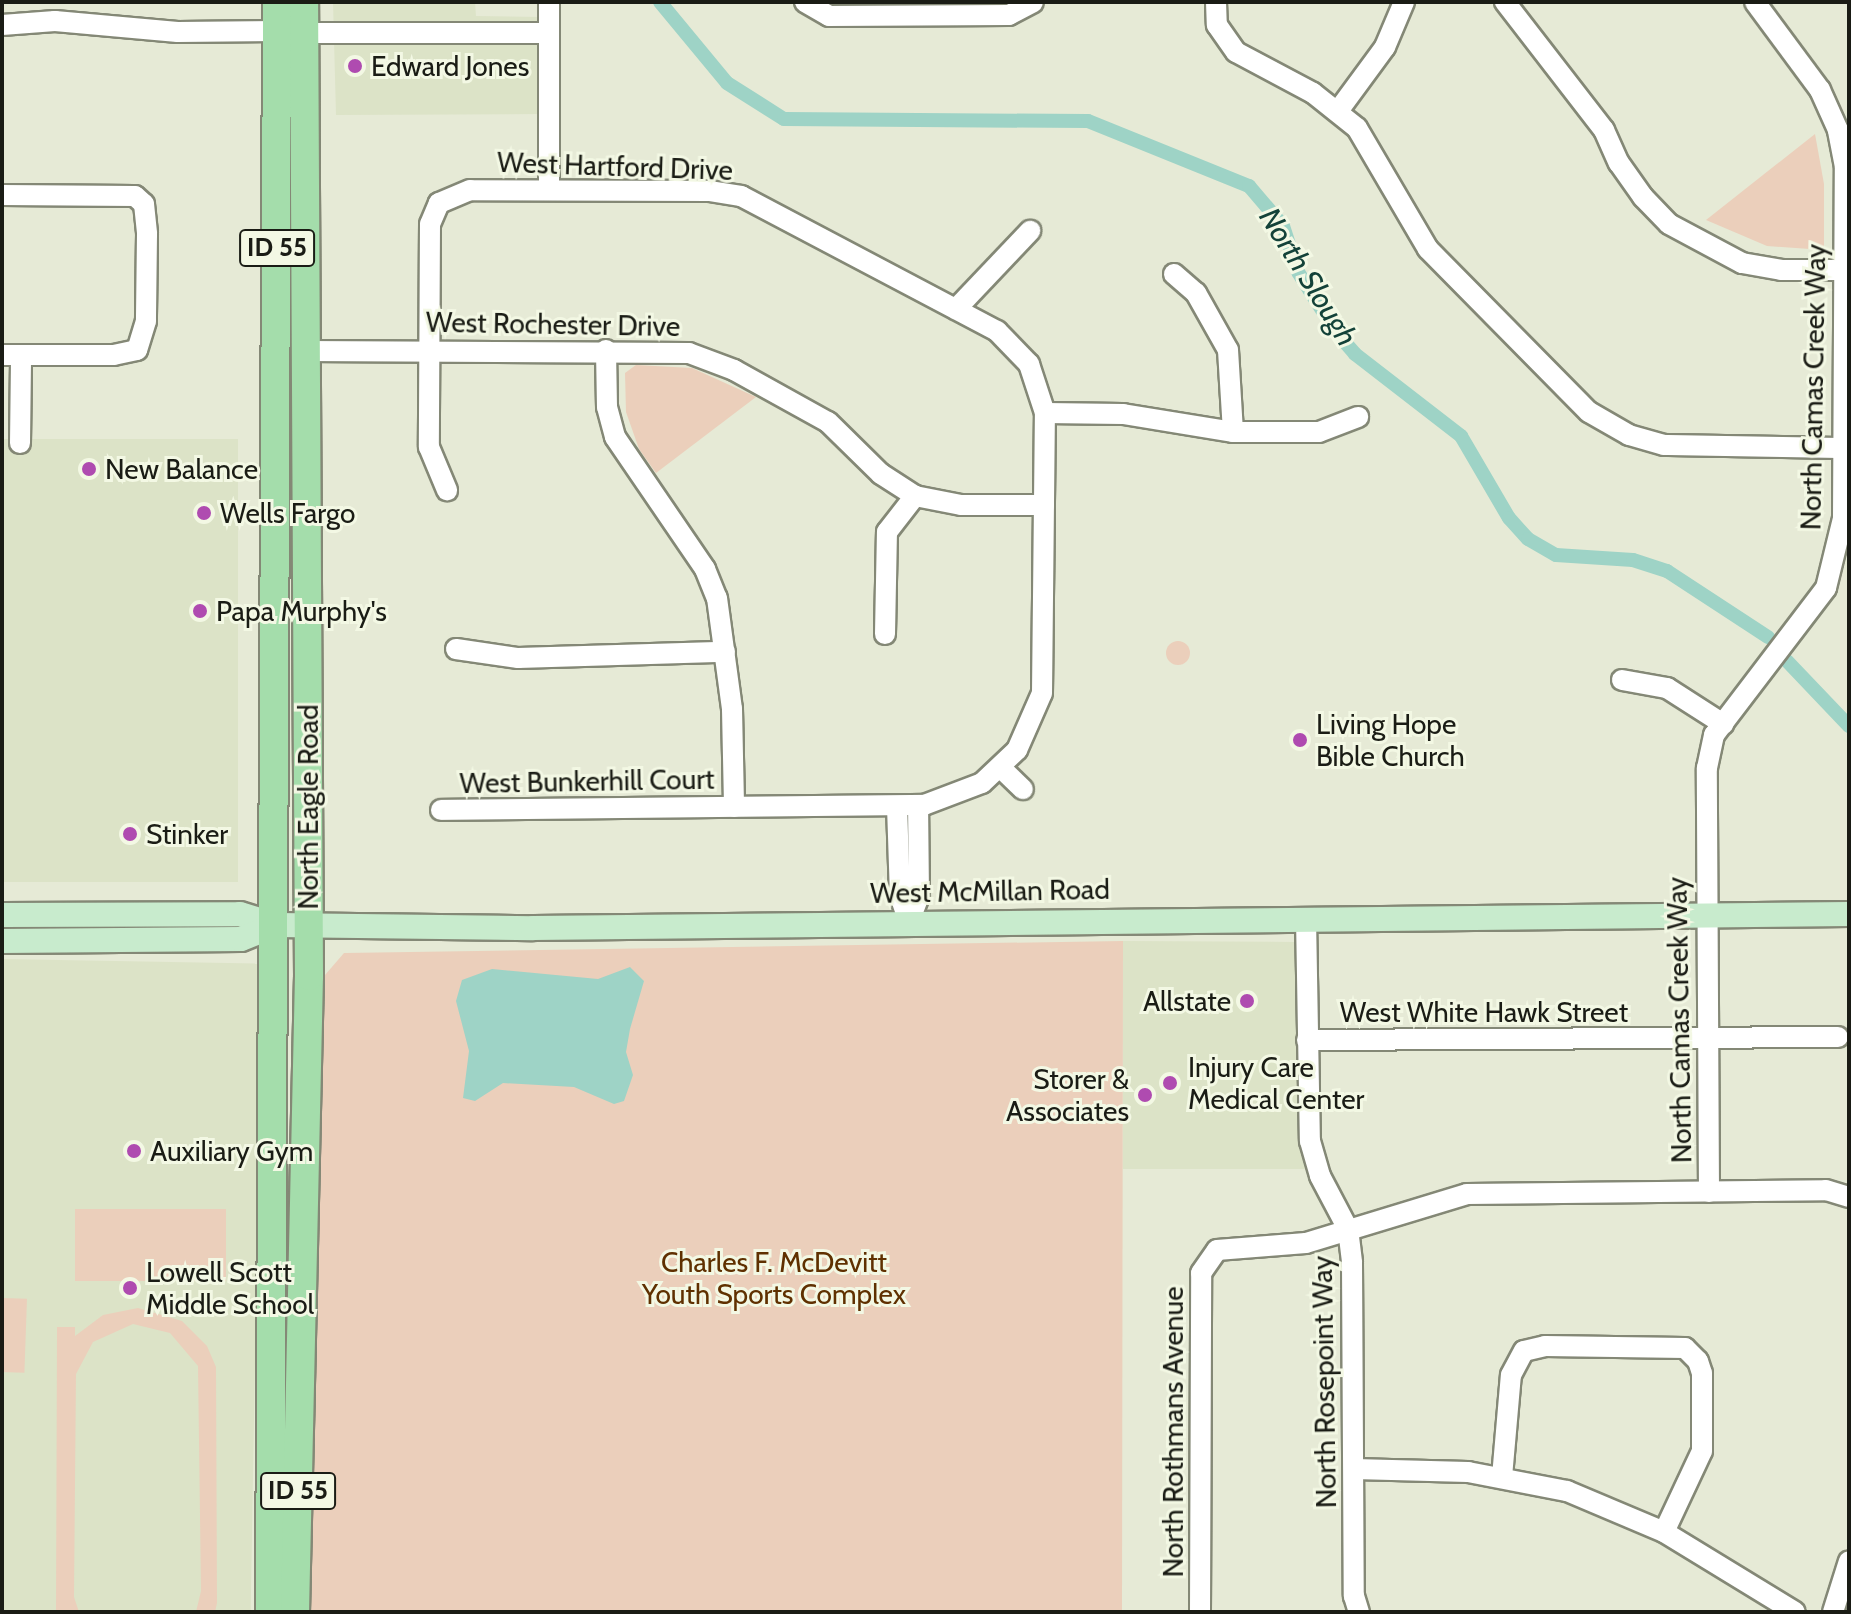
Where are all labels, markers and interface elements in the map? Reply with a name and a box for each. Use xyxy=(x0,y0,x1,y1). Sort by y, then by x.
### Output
place label: Edward Jones xyxy=(371,49,529,83)
marker: Edward Jones xyxy=(346,57,364,75)
street label: West Hartford Drive xyxy=(497,145,733,187)
water label: North Slough xyxy=(1251,201,1365,353)
road number: ID 55 xyxy=(239,226,315,270)
street label: North Camas Creek Way xyxy=(1794,243,1832,531)
street label: West Rochester Drive xyxy=(426,305,680,343)
place label: New Balance xyxy=(105,452,258,486)
marker: New Balance xyxy=(80,460,98,478)
place label: Wells Fargo xyxy=(220,496,355,530)
marker: Wells Fargo xyxy=(195,504,213,522)
place label: Papa Murphy's xyxy=(216,594,387,628)
marker: Papa Murphy's xyxy=(191,602,209,620)
street label: North Eagle Road xyxy=(291,704,325,910)
place label: Living Hope Bible Church xyxy=(1316,707,1465,773)
marker: Living Hope Bible Church xyxy=(1291,731,1309,749)
street label: West Bunkerhill Court xyxy=(459,762,715,800)
place label: Stinker xyxy=(146,817,228,851)
marker: Stinker xyxy=(121,825,139,843)
street label: West McMillan Road xyxy=(870,872,1110,910)
street label: North Camas Creek Way xyxy=(1660,876,1698,1164)
place label: Allstate xyxy=(1143,984,1231,1018)
marker: Allstate xyxy=(1238,992,1256,1010)
street label: West White Hawk Street xyxy=(1340,995,1628,1029)
place label: Injury Care Medical Center xyxy=(1188,1050,1364,1116)
place label: Storer & Associates xyxy=(1006,1062,1129,1128)
marker: Injury Care Medical Center xyxy=(1159,1072,1181,1094)
marker: Storer & Associates xyxy=(1136,1086,1154,1104)
place label: Auxiliary Gym xyxy=(150,1134,313,1168)
marker: Auxiliary Gym xyxy=(125,1142,143,1160)
park label: Charles F. McDevitt Youth Sports Complex xyxy=(642,1245,906,1311)
place label: Lowell Scott Middle School xyxy=(146,1255,314,1321)
street label: North Rosepoint Way xyxy=(1305,1255,1343,1509)
marker: Lowell Scott Middle School xyxy=(121,1279,139,1297)
street label: North Rothmans Avenue xyxy=(1156,1287,1190,1577)
road number: ID 55 xyxy=(260,1469,336,1513)

